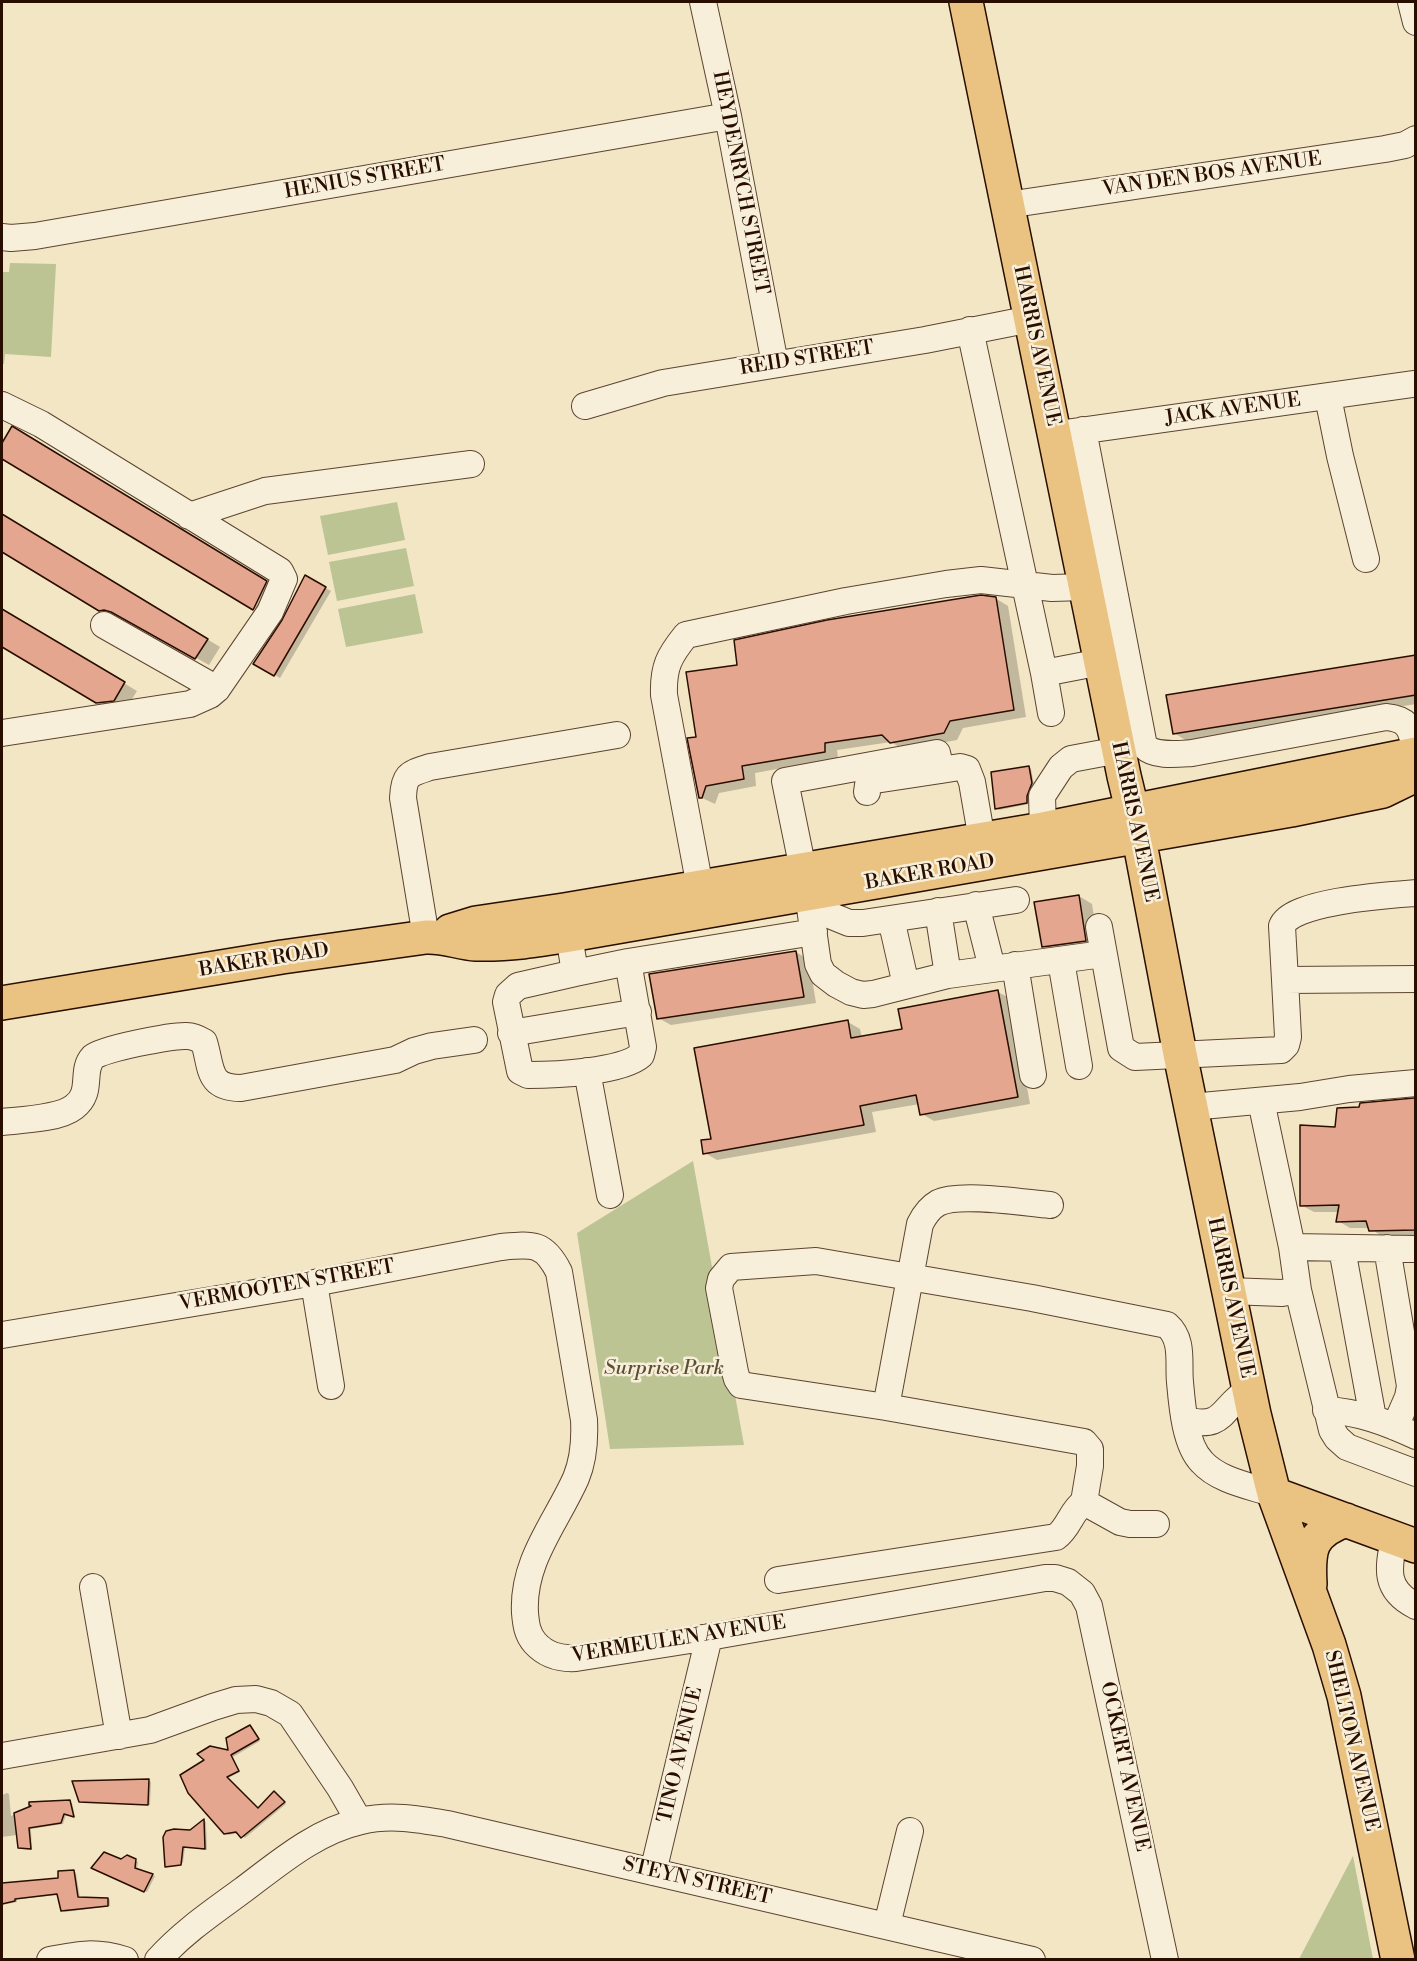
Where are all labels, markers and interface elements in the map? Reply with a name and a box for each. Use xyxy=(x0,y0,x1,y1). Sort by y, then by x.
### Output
street label: HEYDENRYCH STREET xyxy=(707,69,773,297)
street label: VAN DEN BOS AVENUE xyxy=(1101,148,1323,202)
street label: HENIUS STREET xyxy=(283,153,447,205)
street label: HARRIS AVENUE xyxy=(1007,264,1065,428)
street label: REID STREET xyxy=(738,337,876,381)
street label: JACK AVENUE xyxy=(1164,389,1302,431)
street label: HARRIS AVENUE xyxy=(1105,740,1163,904)
street label: BAKER ROAD xyxy=(863,850,997,896)
street label: BAKER ROAD xyxy=(197,939,331,983)
street label: HARRIS AVENUE xyxy=(1201,1216,1259,1380)
street label: VERMOOTEN STREET xyxy=(177,1255,397,1317)
park label: Surprise Park xyxy=(604,1357,724,1381)
street label: VERMEULEN AVENUE xyxy=(570,1611,788,1669)
street label: SHELTON AVENUE xyxy=(1319,1648,1383,1834)
street label: OCKERT AVENUE xyxy=(1094,1680,1154,1854)
street label: TINO AVENUE xyxy=(654,1685,708,1825)
street label: STEYN STREET xyxy=(620,1853,774,1911)

